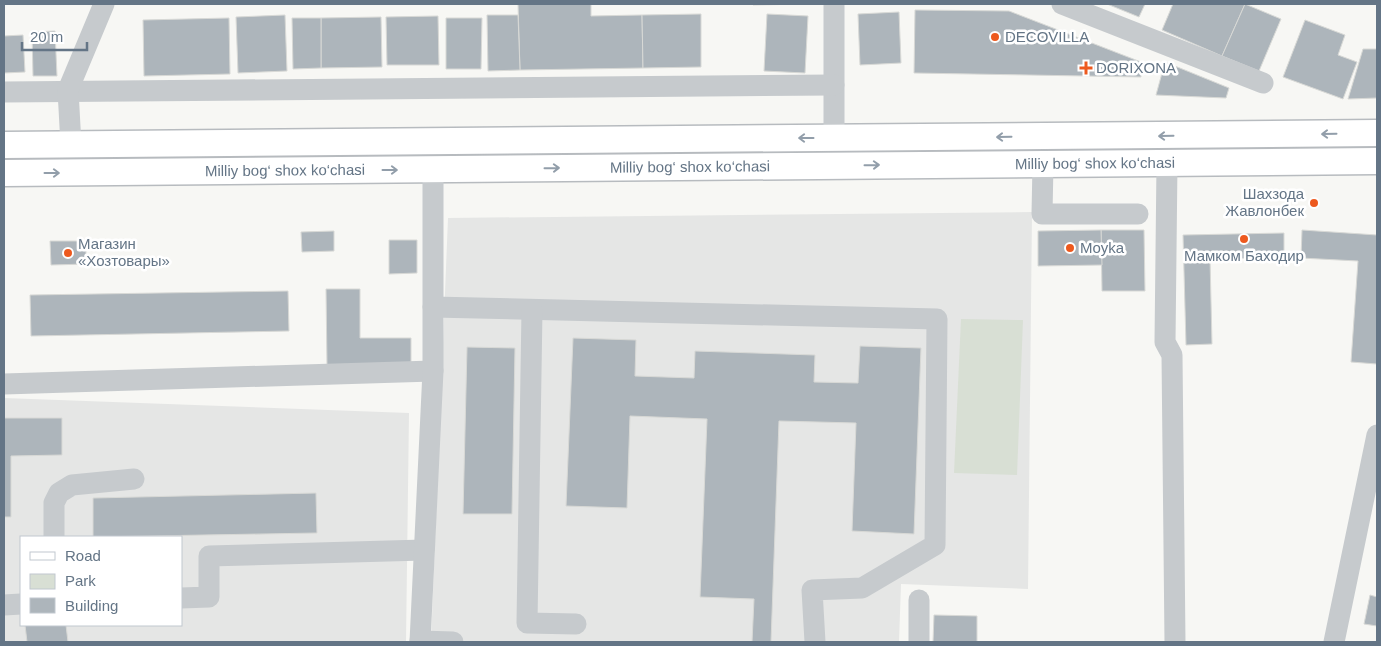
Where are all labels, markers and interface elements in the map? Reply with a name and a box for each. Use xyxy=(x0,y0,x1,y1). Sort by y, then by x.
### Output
scale bar xyxy=(22,20,88,52)
text: 20 m xyxy=(30,28,63,45)
place label: DECOVILLA xyxy=(1005,28,1089,45)
marker: DECOVILLA xyxy=(989,31,1001,43)
place label: DORIXONA xyxy=(1096,59,1176,76)
marker: DORIXONA xyxy=(1080,62,1092,74)
one-way arrow xyxy=(1321,129,1337,139)
one-way arrow xyxy=(1158,131,1174,141)
one-way arrow xyxy=(996,132,1012,142)
one-way arrow xyxy=(798,133,814,143)
street label: Milliy bog‘ shox ko‘chasi xyxy=(1015,154,1175,172)
street label: Milliy bog‘ shox ko‘chasi xyxy=(610,157,770,176)
street label: Milliy bog‘ shox ko‘chasi xyxy=(205,161,365,179)
one-way arrow xyxy=(864,161,880,170)
one-way arrow xyxy=(544,164,560,173)
one-way arrow xyxy=(382,165,398,175)
one-way arrow xyxy=(44,168,60,178)
place label: Шахзода Жавлонбек xyxy=(1225,185,1305,219)
marker: Шахзода Жавлонбек xyxy=(1308,197,1320,209)
marker: Мамком Баходир xyxy=(1238,233,1250,245)
place label: Магазин «Хозтовары» xyxy=(78,235,170,269)
place label: Moyka xyxy=(1080,239,1125,256)
marker: Moyka xyxy=(1064,242,1076,254)
marker: Магазин «Хозтовары» xyxy=(62,247,74,259)
place label: Мамком Баходир xyxy=(1184,247,1304,264)
legend xyxy=(20,536,182,626)
text: Road xyxy=(65,547,101,564)
text: Park xyxy=(65,572,96,589)
text: Building xyxy=(65,597,118,614)

